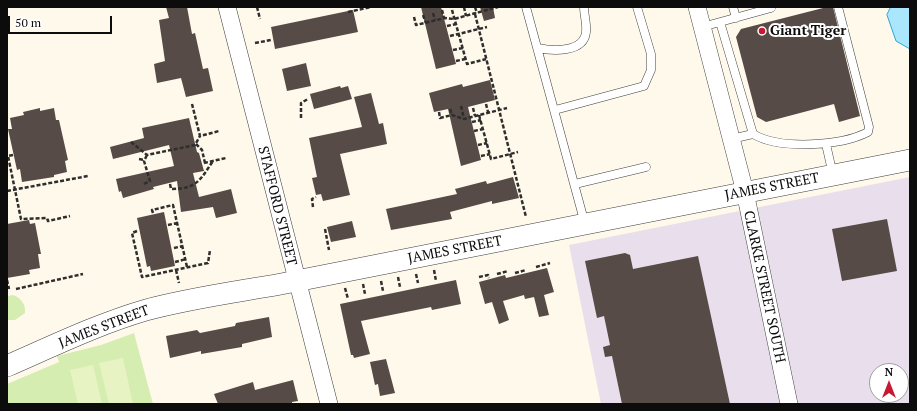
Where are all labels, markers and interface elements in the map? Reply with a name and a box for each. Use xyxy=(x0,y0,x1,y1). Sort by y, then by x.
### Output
scale bar xyxy=(10,8,114,34)
text: 50 m xyxy=(15,15,41,30)
place label: Giant Tiger xyxy=(770,23,846,39)
marker: Giant Tiger xyxy=(757,26,767,36)
street label: STAFFORD STREET xyxy=(254,145,300,267)
street label: JAMES STREET xyxy=(723,170,821,204)
street label: CLARKE STREET SOUTH xyxy=(740,209,788,365)
street label: JAMES STREET xyxy=(406,233,504,267)
street label: JAMES STREET xyxy=(56,302,152,352)
north arrow xyxy=(869,363,909,403)
text: N xyxy=(885,365,893,379)

